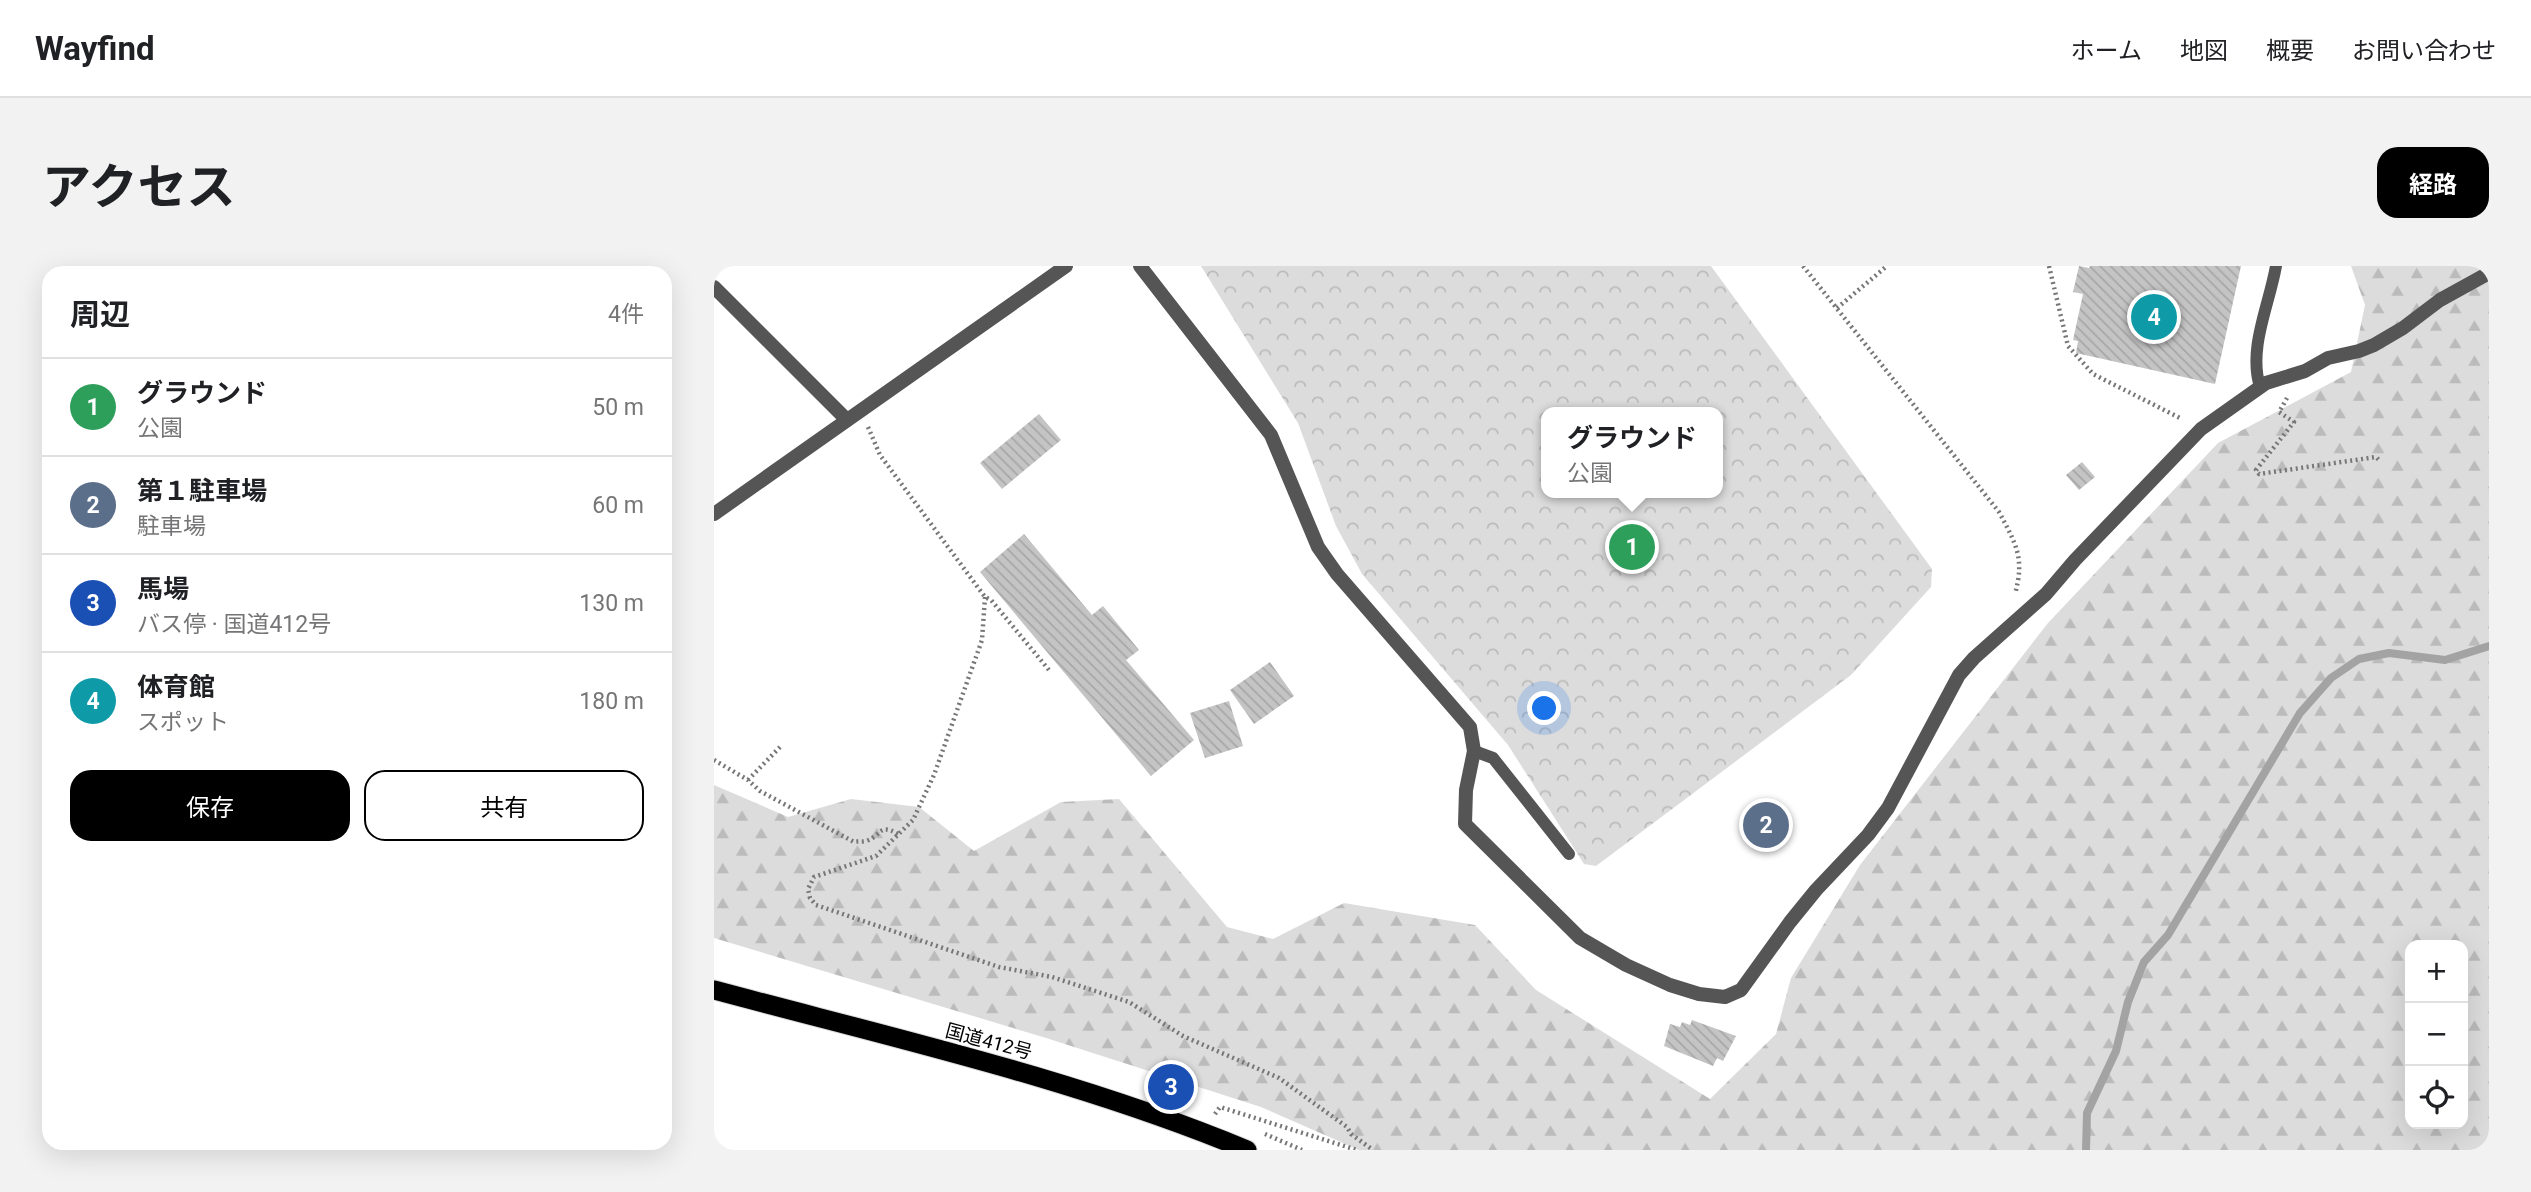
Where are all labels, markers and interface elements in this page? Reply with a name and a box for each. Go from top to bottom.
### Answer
text: Wayfind [35,29,155,68]
text: ホーム [2071,37,2142,65]
text: 地図 [2180,37,2228,65]
text: 概要 [2266,37,2314,65]
text: お問い合わせ [2352,37,2496,65]
button: 経路 [2377,147,2489,218]
text: アクセス [42,159,236,216]
pin: 4 [2131,291,2177,343]
text: 周辺 [70,297,130,332]
text: 4件 [608,301,644,328]
text: グラウンド [137,378,267,408]
text: 1 [86,394,100,421]
text: 50 m [592,394,644,421]
popup [1541,407,1723,498]
text: 公園 [137,415,183,442]
text: グラウンド [1567,423,1697,453]
text: 公園 [1567,460,1613,487]
text: 第１駐車場 [137,476,267,506]
text: 2 [86,492,100,519]
text: 60 m [592,492,644,519]
text: 駐車場 [137,513,206,540]
pin: 1 [1609,521,1655,573]
text: 馬場 [137,574,189,604]
text: 3 [86,590,100,617]
text: 130 m [579,590,644,617]
text: バス停 · 国道412号 [137,611,331,638]
text: 体育館 [137,672,215,702]
text: 4 [86,688,100,715]
text: 180 m [579,688,644,715]
your location [1527,691,1561,725]
text: スポット [137,709,229,736]
button: 保存 [70,770,350,841]
button: 共有 [364,770,644,841]
pin: 2 [1743,799,1789,851]
map controls [2405,940,2468,1129]
button: + [2405,940,2468,1003]
button: − [2405,1003,2468,1066]
street label: 国道412号 [943,1019,1035,1064]
pin: 3 [1148,1061,1194,1113]
button: locate [2405,1066,2468,1129]

